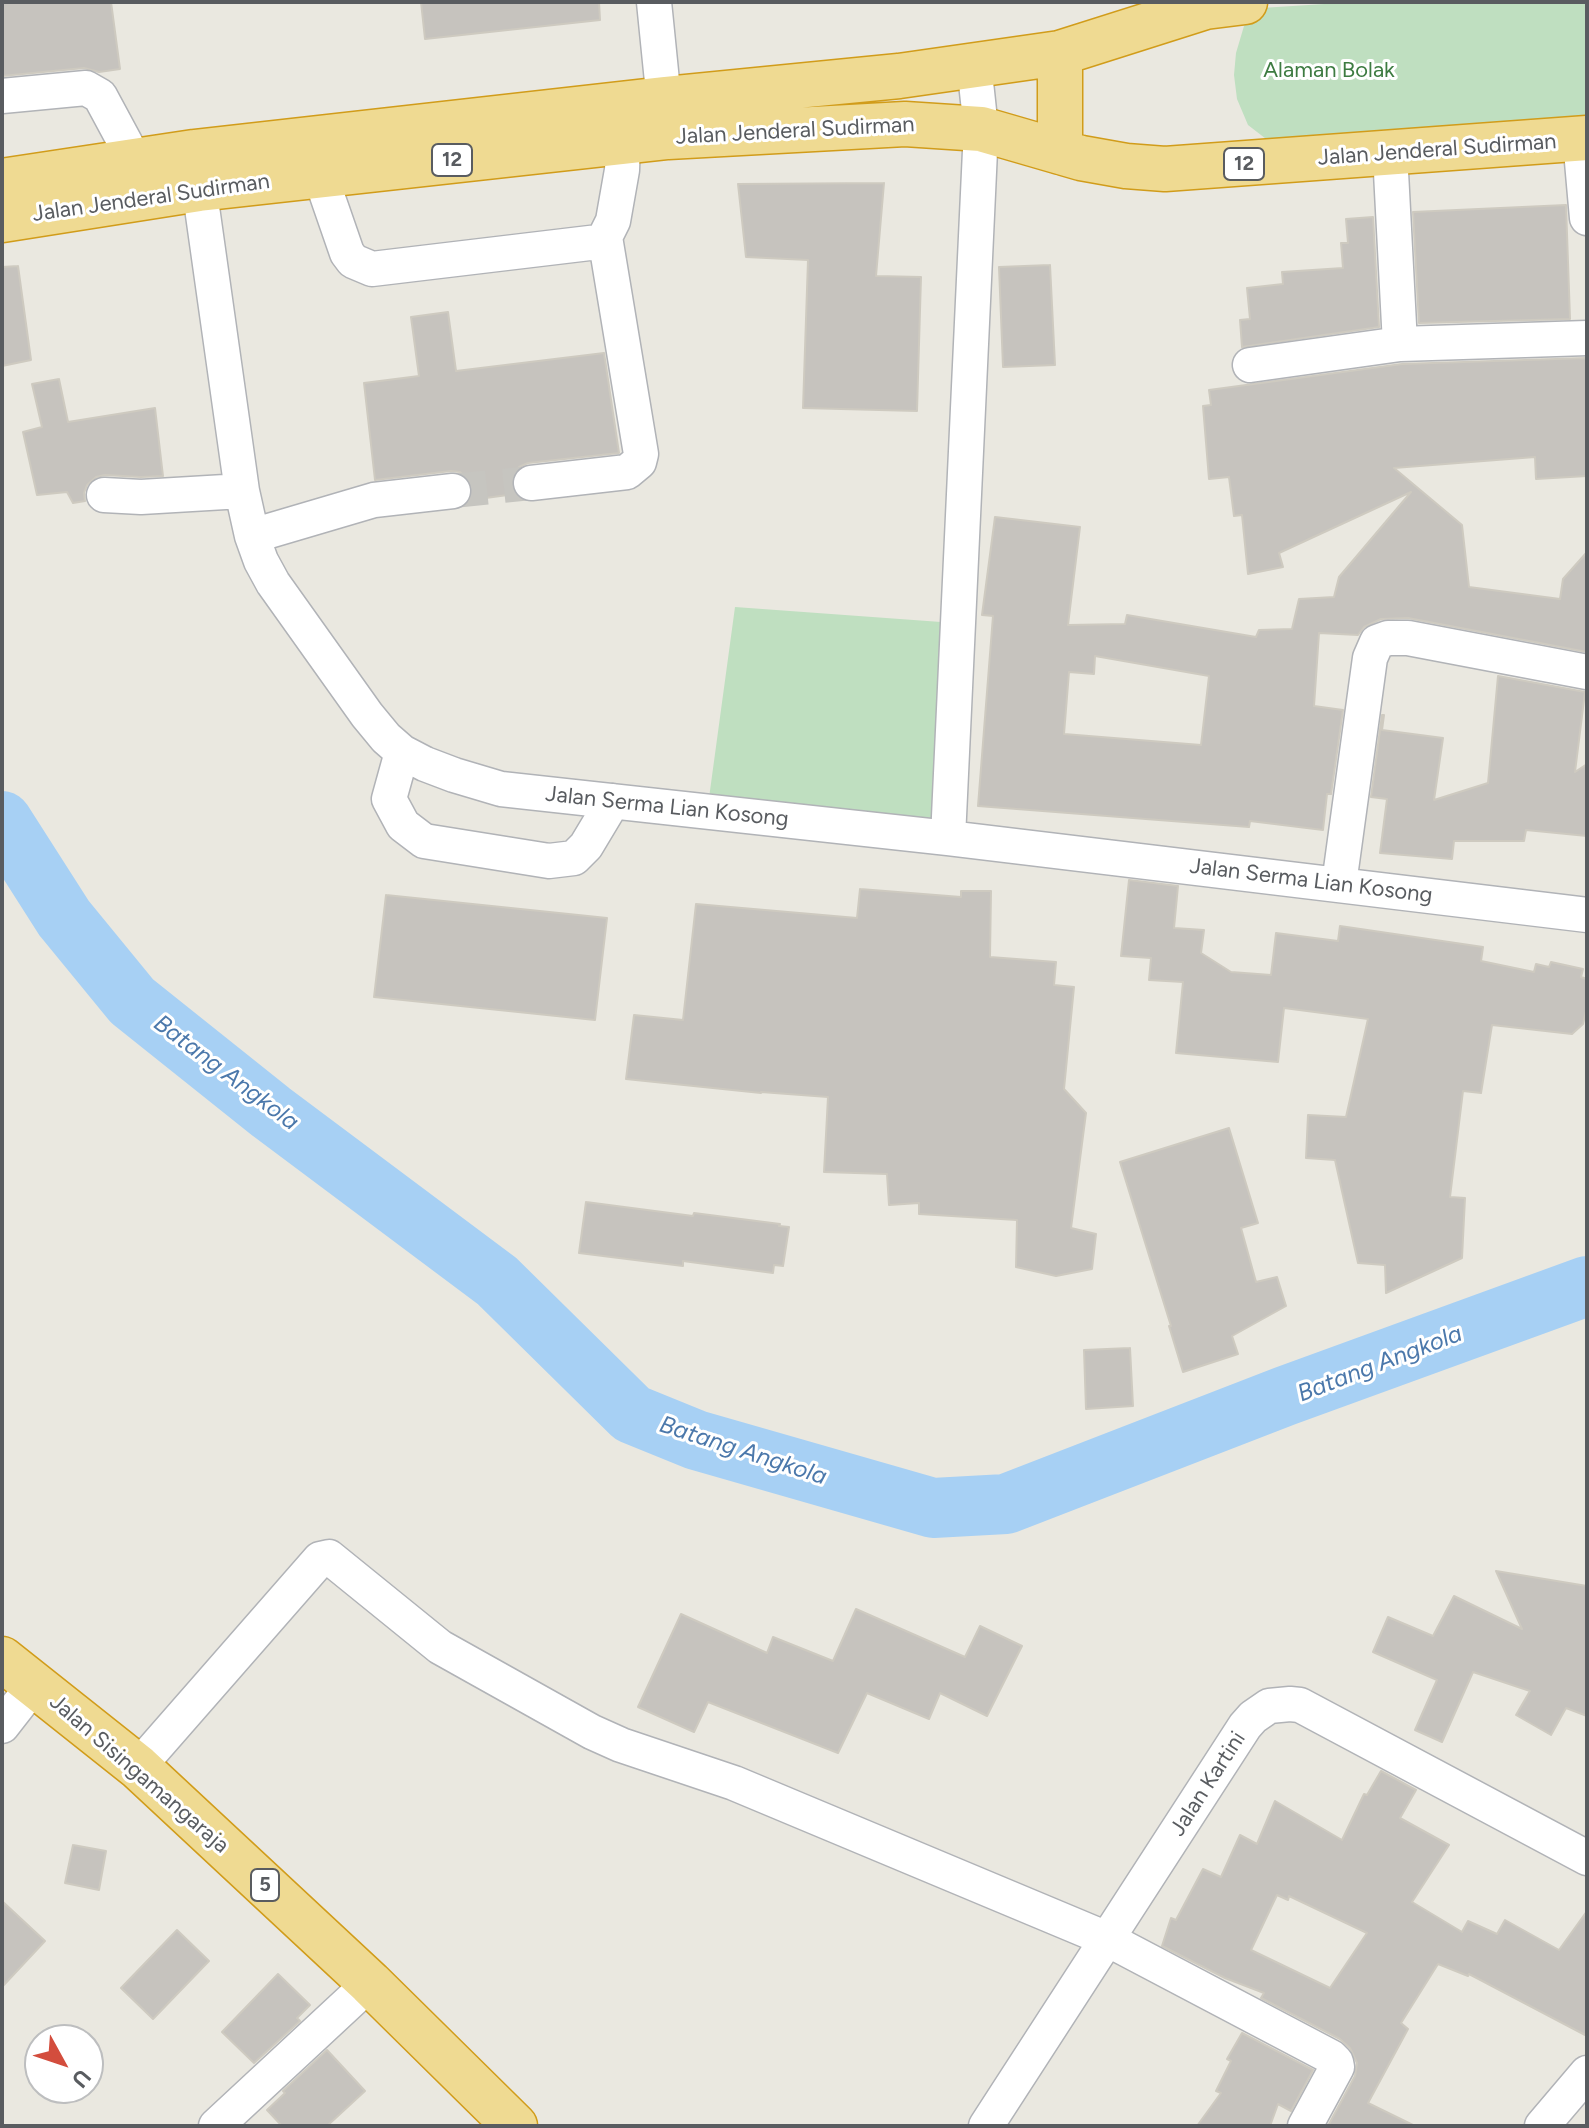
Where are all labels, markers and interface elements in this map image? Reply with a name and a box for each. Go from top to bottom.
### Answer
park label: Alaman Bolak [1263,58,1395,84]
street label: Jalan Jenderal Sudirman [675,112,915,150]
street label: Jalan Jenderal Sudirman [1317,128,1557,172]
road number: 12 [432,144,472,176]
road number: 12 [1224,148,1264,180]
street label: Jalan Jenderal Sudirman [31,168,271,228]
street label: Jalan Serma Lian Kosong [544,781,790,833]
street label: Jalan Serma Lian Kosong [1188,853,1434,909]
water label: Batang Angkola [148,1009,304,1137]
water label: Batang Angkola [1294,1319,1466,1409]
water label: Batang Angkola [656,1410,830,1492]
street label: Jalan Sisingamangaraja [44,1689,234,1859]
street label: Jalan Kartini [1165,1727,1251,1841]
road number: 5 [251,1869,279,1901]
north arrow [24,2024,104,2104]
text: U [66,2064,97,2093]

